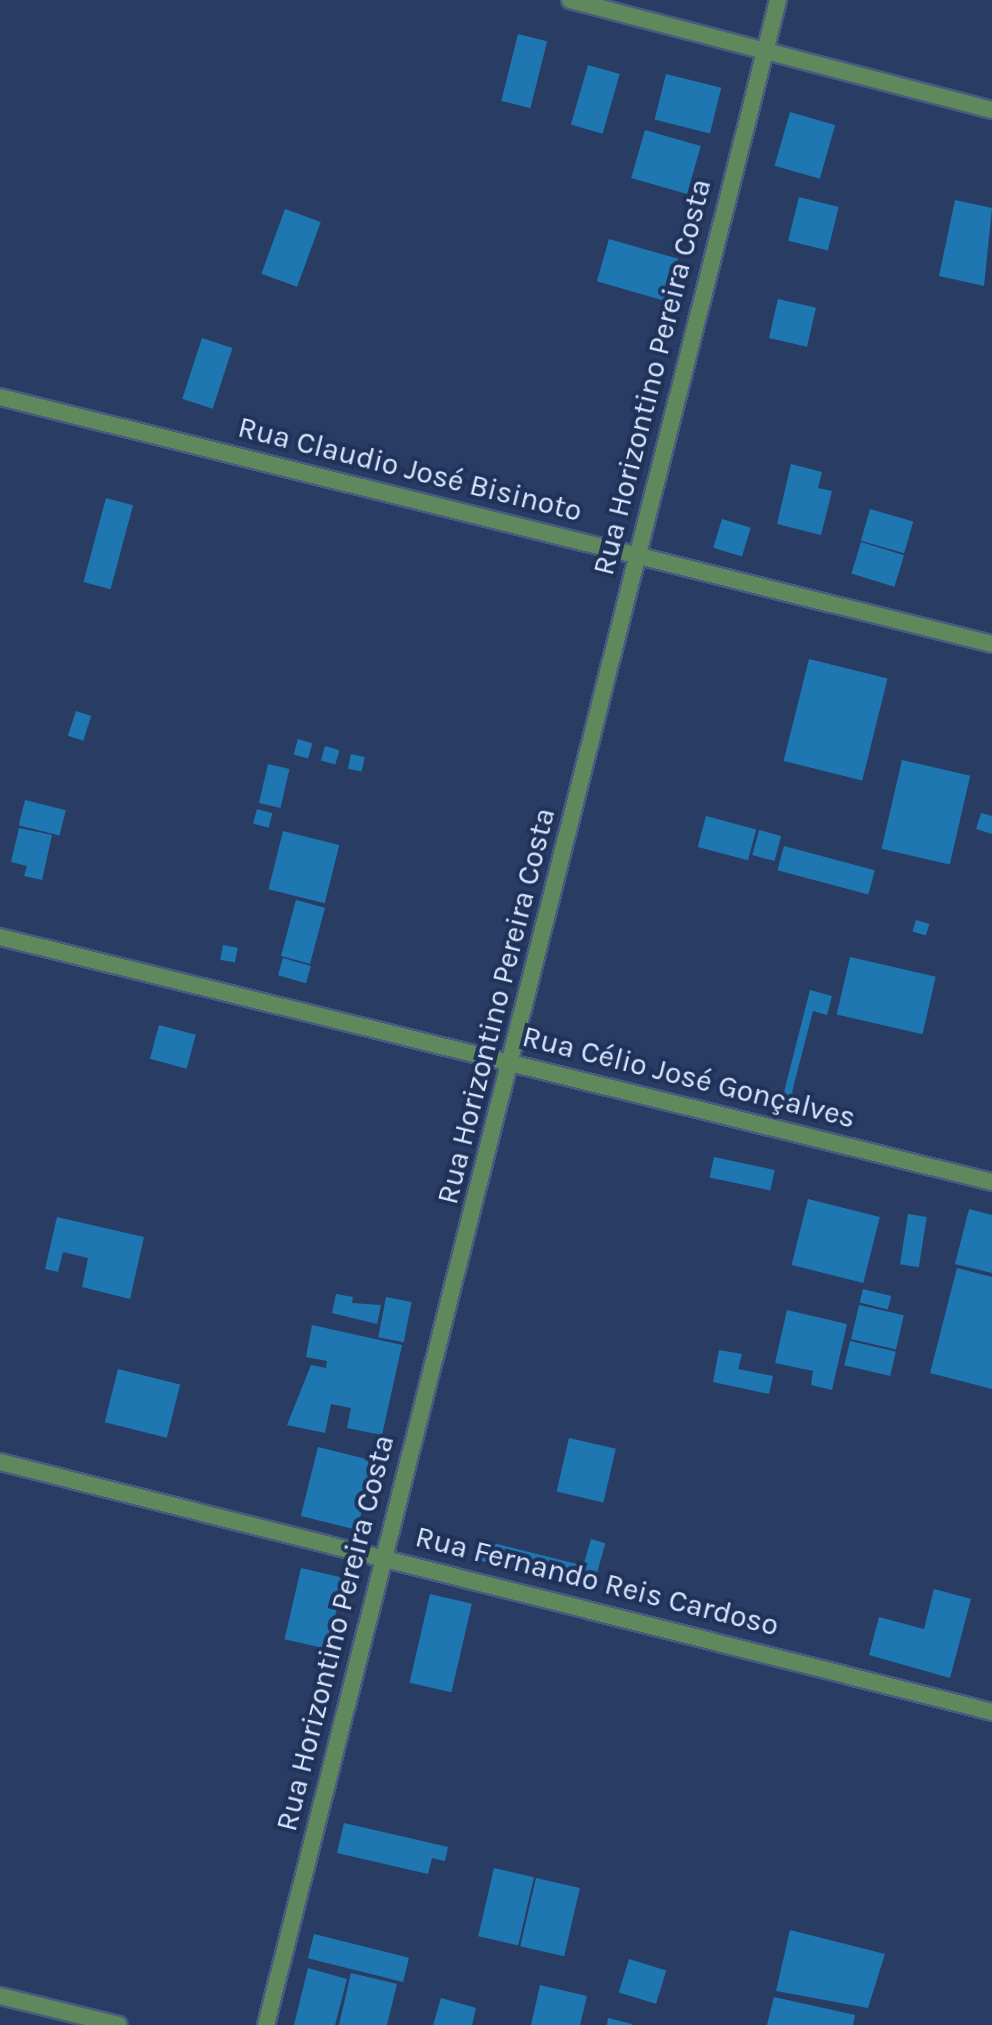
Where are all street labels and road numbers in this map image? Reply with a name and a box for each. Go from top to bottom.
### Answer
street label: Rua Horizontino Pereira Costa [585,175,719,579]
street label: Rua Claudio José Bisinoto [234,409,586,529]
street label: Rua Horizontino Pereira Costa [429,804,563,1208]
street label: Rua Célio José Gonçalves [519,1018,859,1136]
street label: Rua Horizontino Pereira Costa [268,1431,402,1835]
street label: Rua Fernando Reis Cardoso [412,1518,782,1644]

